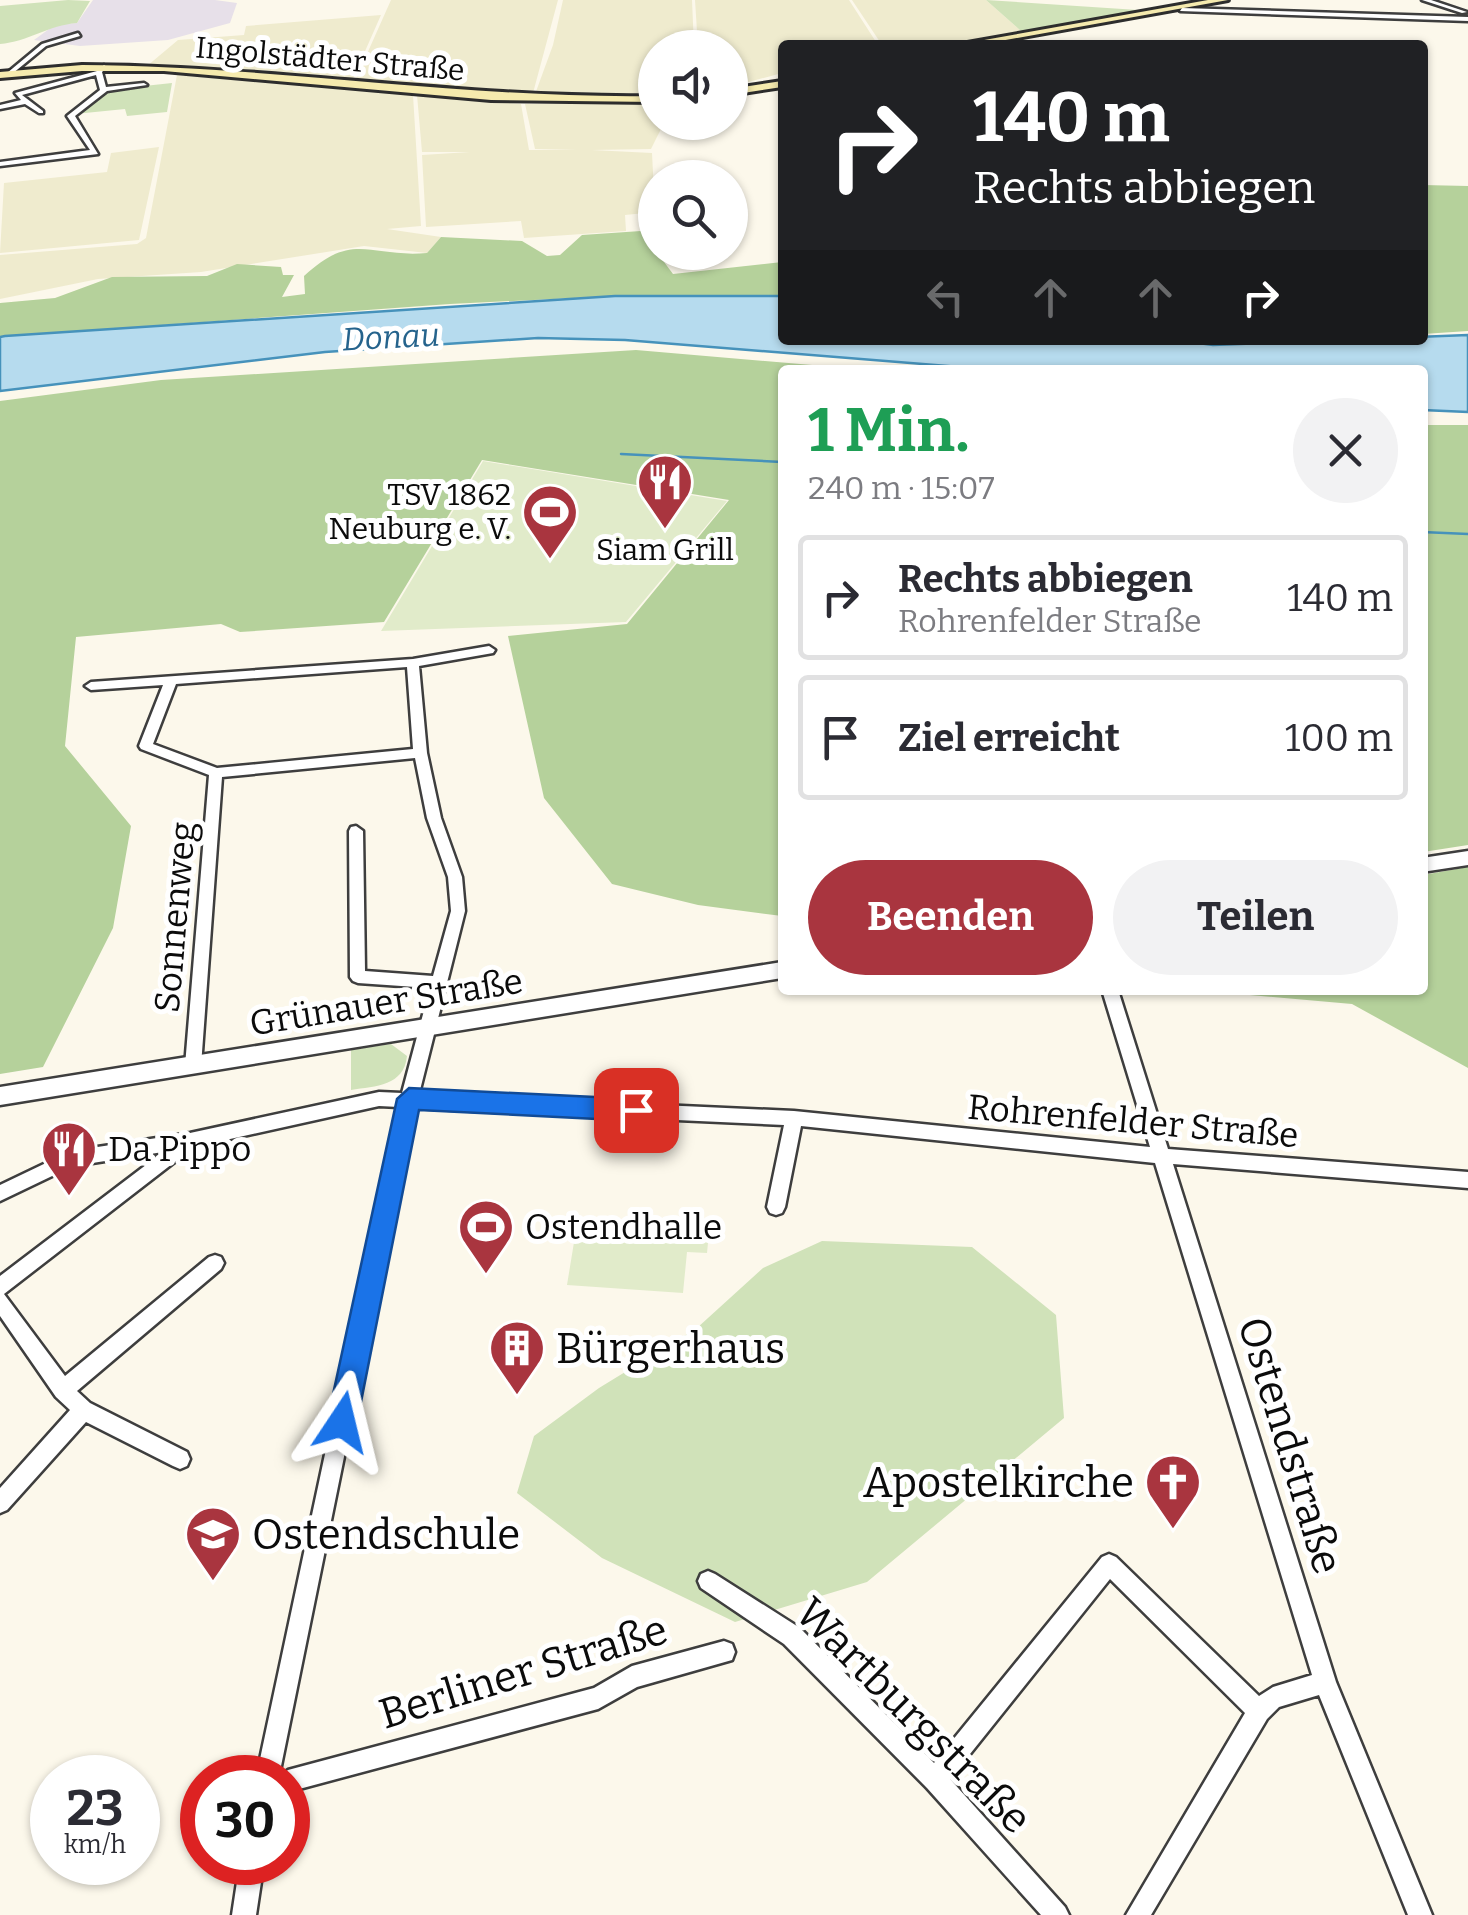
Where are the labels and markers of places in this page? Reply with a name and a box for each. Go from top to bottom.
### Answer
restaurant icon: Siam Grill [635,452,695,531]
place label: TSV 1862 Neuburg e. V. [329,477,511,547]
sports icon: TSV 1862 Neuburg e. V. [520,482,580,561]
place label: Siam Grill [596,532,734,568]
pin [594,1068,679,1153]
restaurant icon: Da Pippo [39,1119,99,1198]
place label: Da Pippo [108,1128,251,1170]
sports icon: Ostendhalle [456,1197,516,1276]
place label: Ostendhalle [525,1206,722,1248]
building icon: Bürgerhaus [487,1318,547,1397]
place label: Bürgerhaus [556,1324,785,1374]
church icon: Apostelkirche [1143,1452,1203,1531]
place label: Apostelkirche [863,1458,1134,1508]
school or university icon: Ostendschule [183,1504,243,1583]
place label: Ostendschule [252,1510,520,1560]

